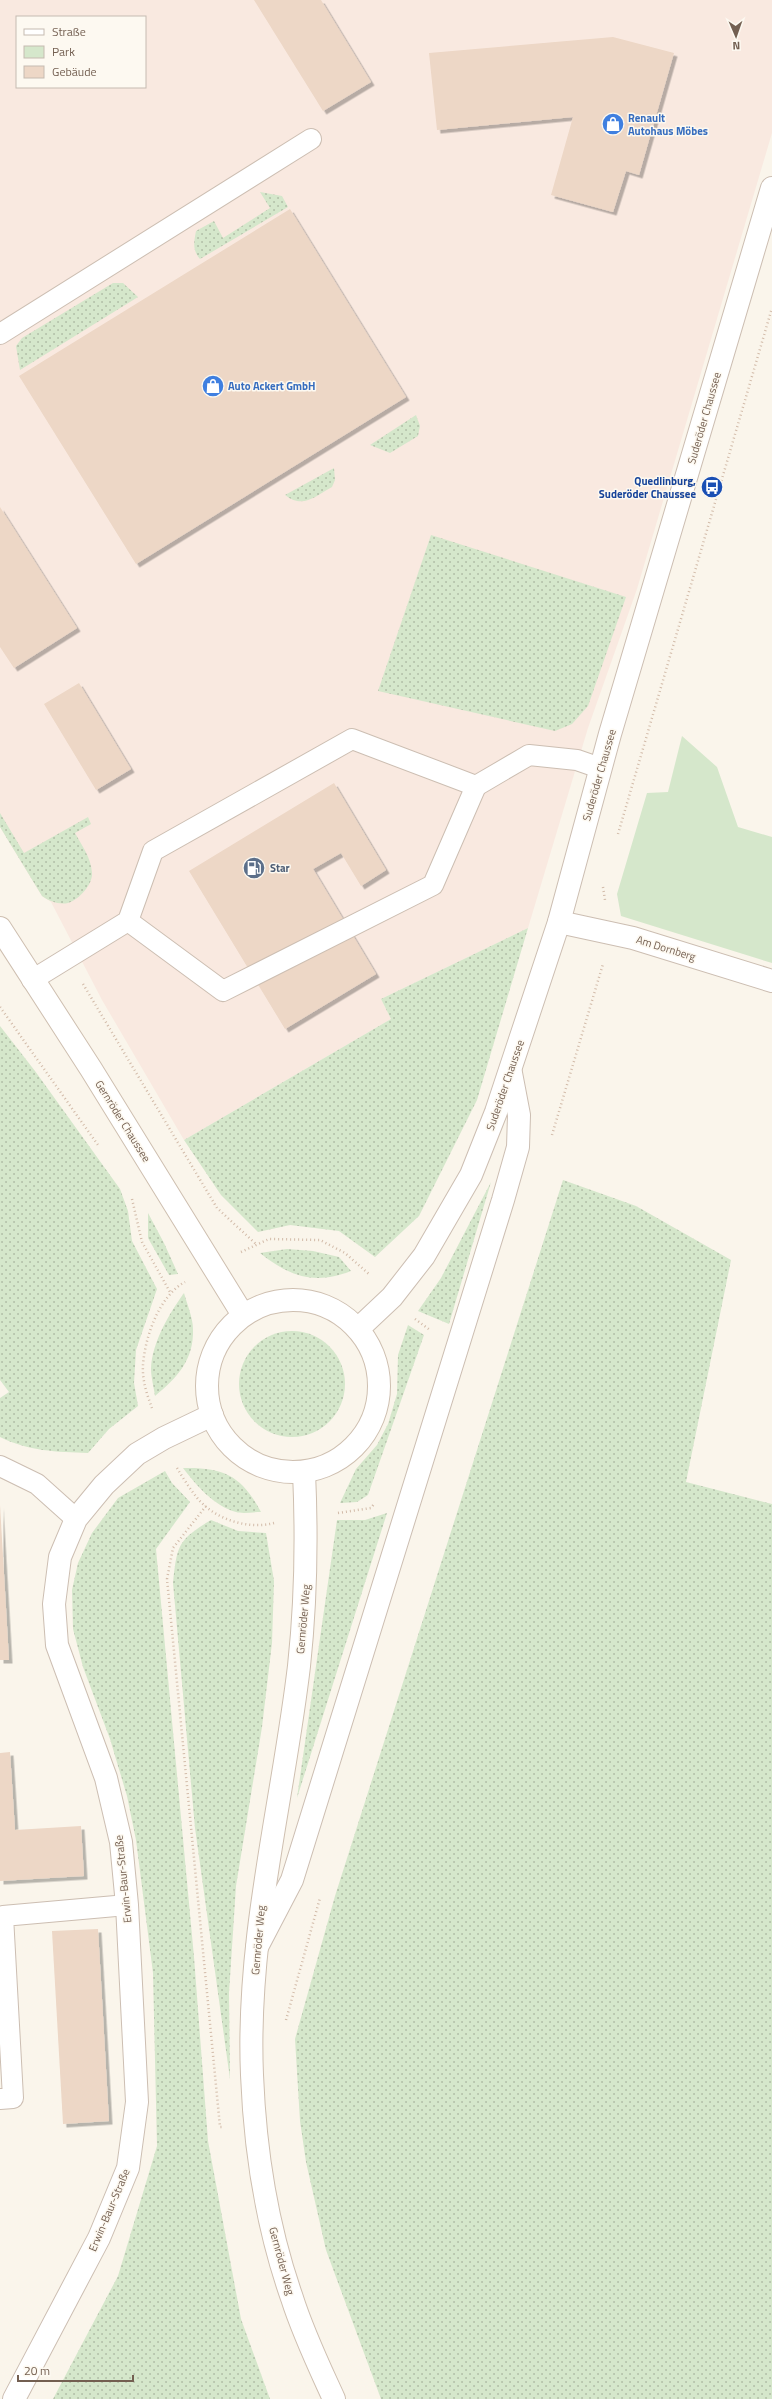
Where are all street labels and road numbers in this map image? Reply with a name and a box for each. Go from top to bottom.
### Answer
street label: Suderöder Chaussee [683,370,725,466]
street label: Suderöder Chaussee [578,727,620,823]
street label: Am Dornberg [634,931,698,965]
street label: Suderöder Chaussee [482,1037,528,1132]
street label: Gernröder Chaussee [91,1077,155,1165]
street label: Gernröder Weg [292,1583,314,1655]
street label: Erwin-Baur-Straße [110,1834,136,1924]
street label: Gernröder Weg [247,1904,269,1976]
street label: Erwin-Baur-Straße [84,2166,134,2254]
street label: Gernröder Weg [265,2225,299,2297]

